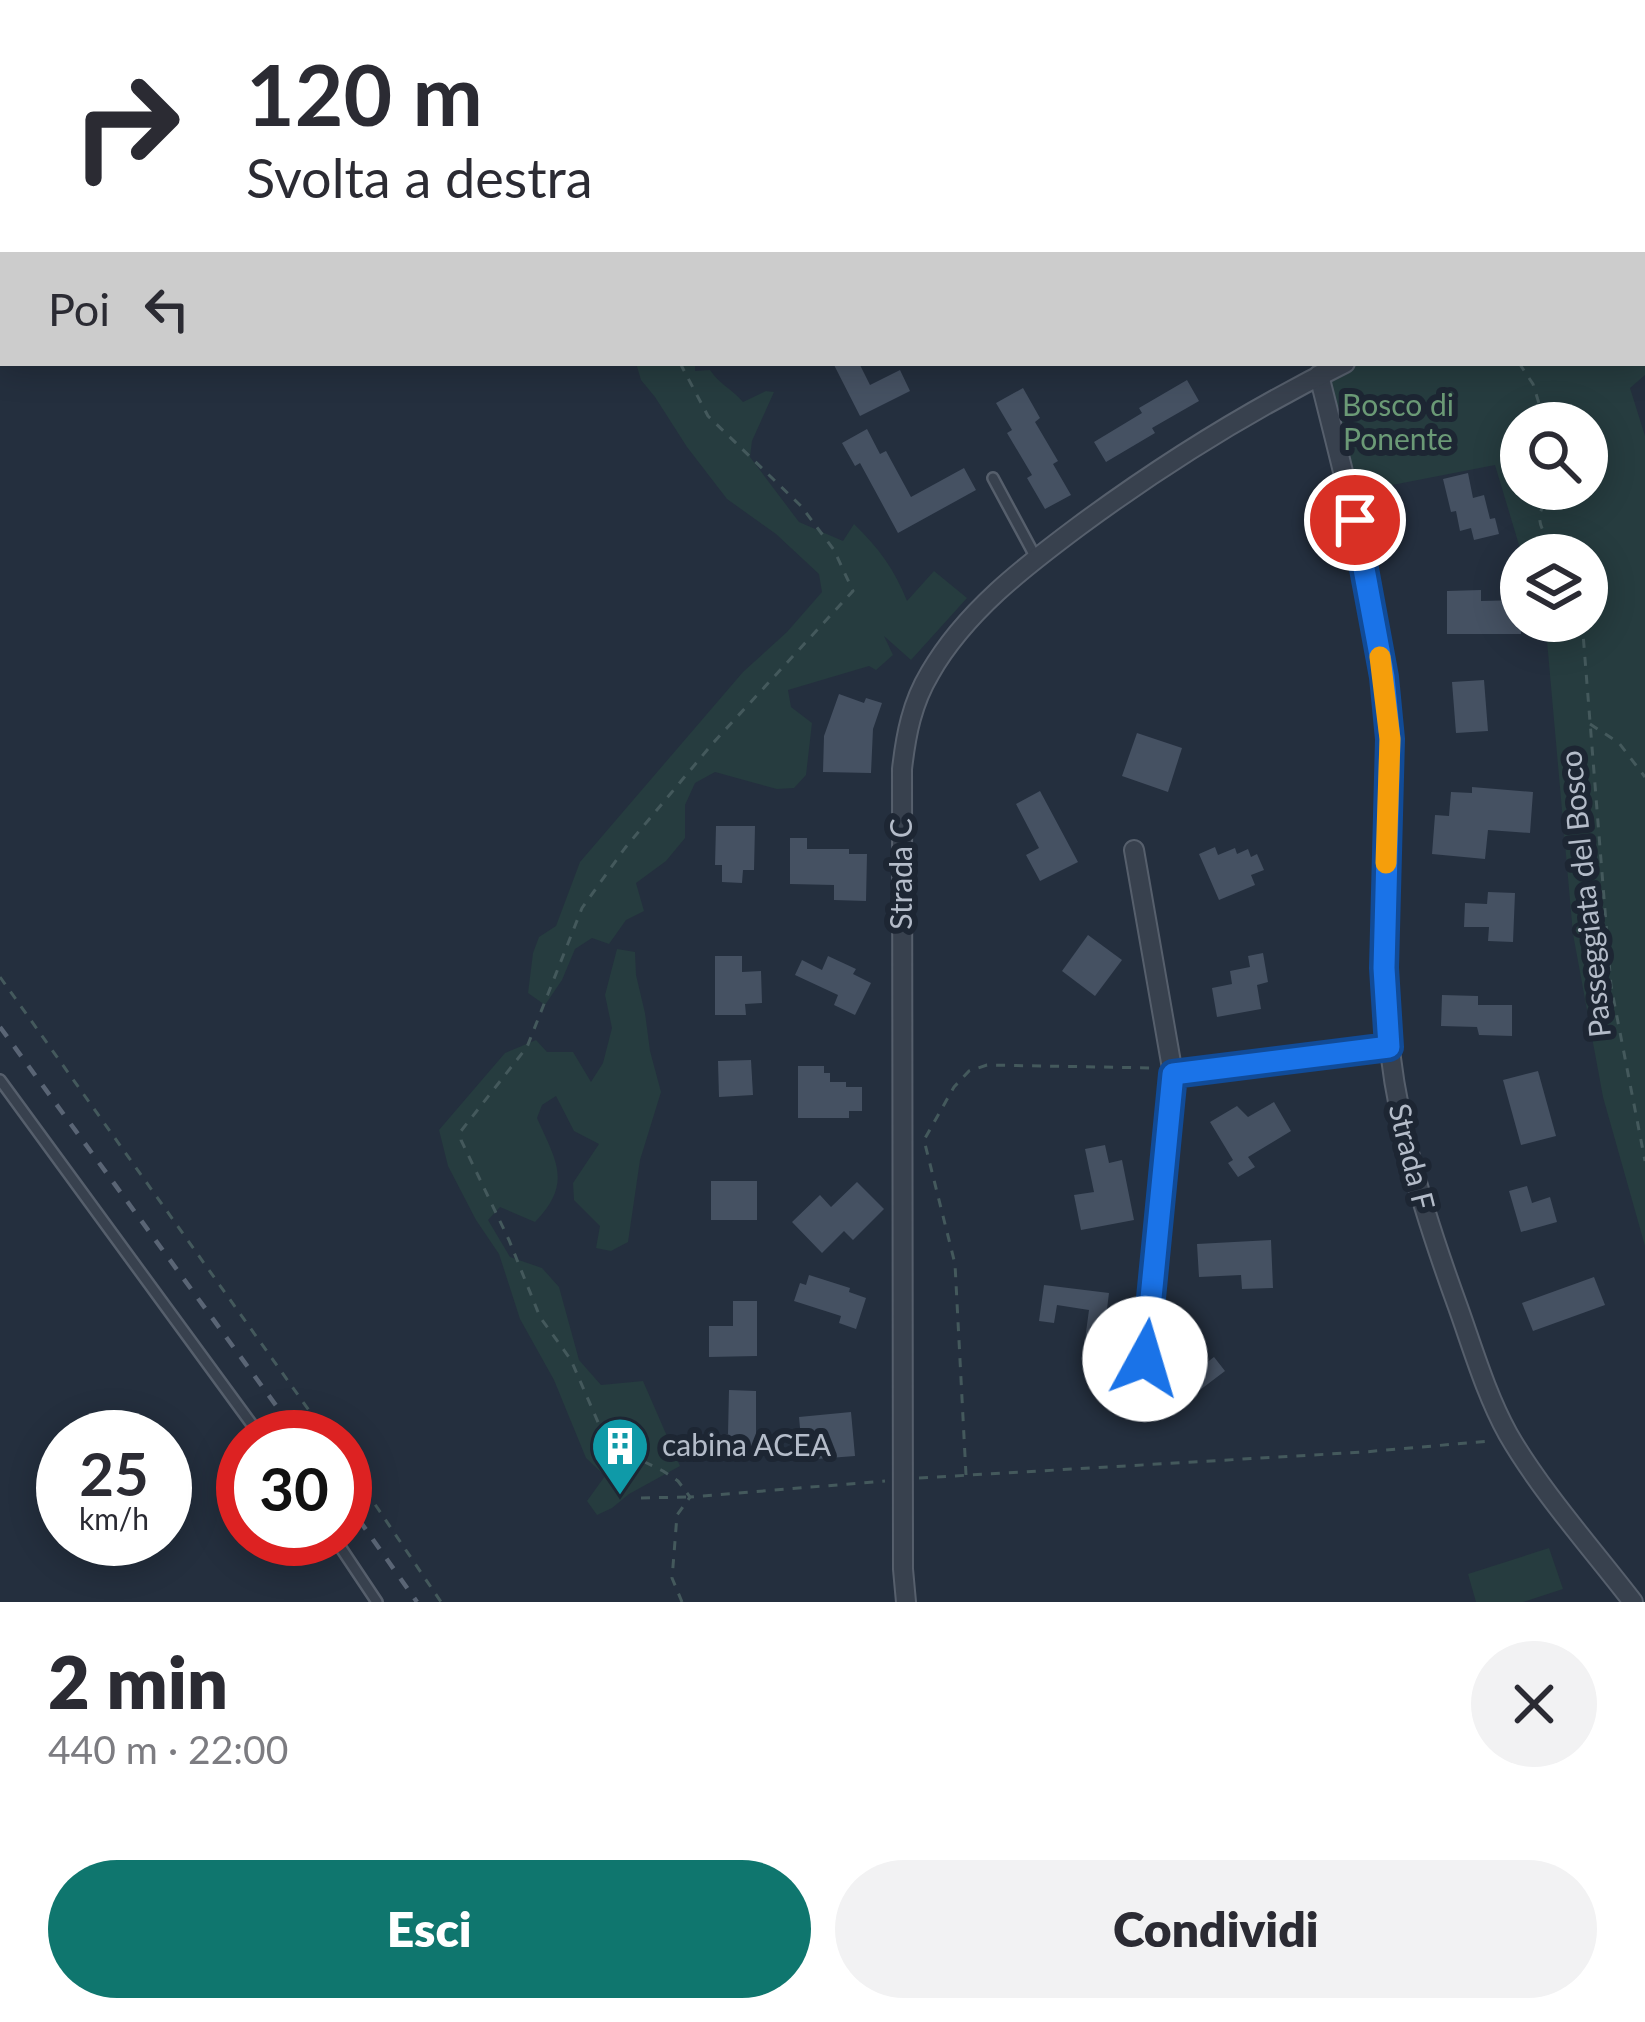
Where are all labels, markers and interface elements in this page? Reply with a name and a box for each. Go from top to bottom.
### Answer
text: 120 m [246,43,483,144]
icon: right [48,48,204,204]
text: Svolta a destra [246,145,593,210]
icon: left [134,276,200,342]
text: Poi [48,282,110,336]
park label: Bosco di Ponente [1342,386,1454,456]
map controls [1500,402,1608,642]
button: search [1500,402,1608,510]
pin [1304,469,1406,571]
icon: arrive [1322,487,1388,553]
button: layers [1500,534,1608,642]
street label: Passeggiata del Bosco [1551,749,1617,1039]
street label: Strada C [882,818,918,930]
street label: Strada F [1382,1100,1444,1213]
position arrow [1082,1296,1208,1422]
speed limit sign: 30 [216,1410,372,1566]
building icon: cabina ACEA [589,1415,651,1497]
place label: cabina ACEA [662,1426,832,1462]
text: 25 [79,1437,149,1509]
text: km/h [79,1500,149,1536]
text: 2 min [48,1638,228,1724]
button: close [1471,1641,1597,1767]
text: 440 m · 22:00 [48,1726,288,1772]
button: Esci [48,1860,811,1998]
button: Condividi [835,1860,1597,1998]

